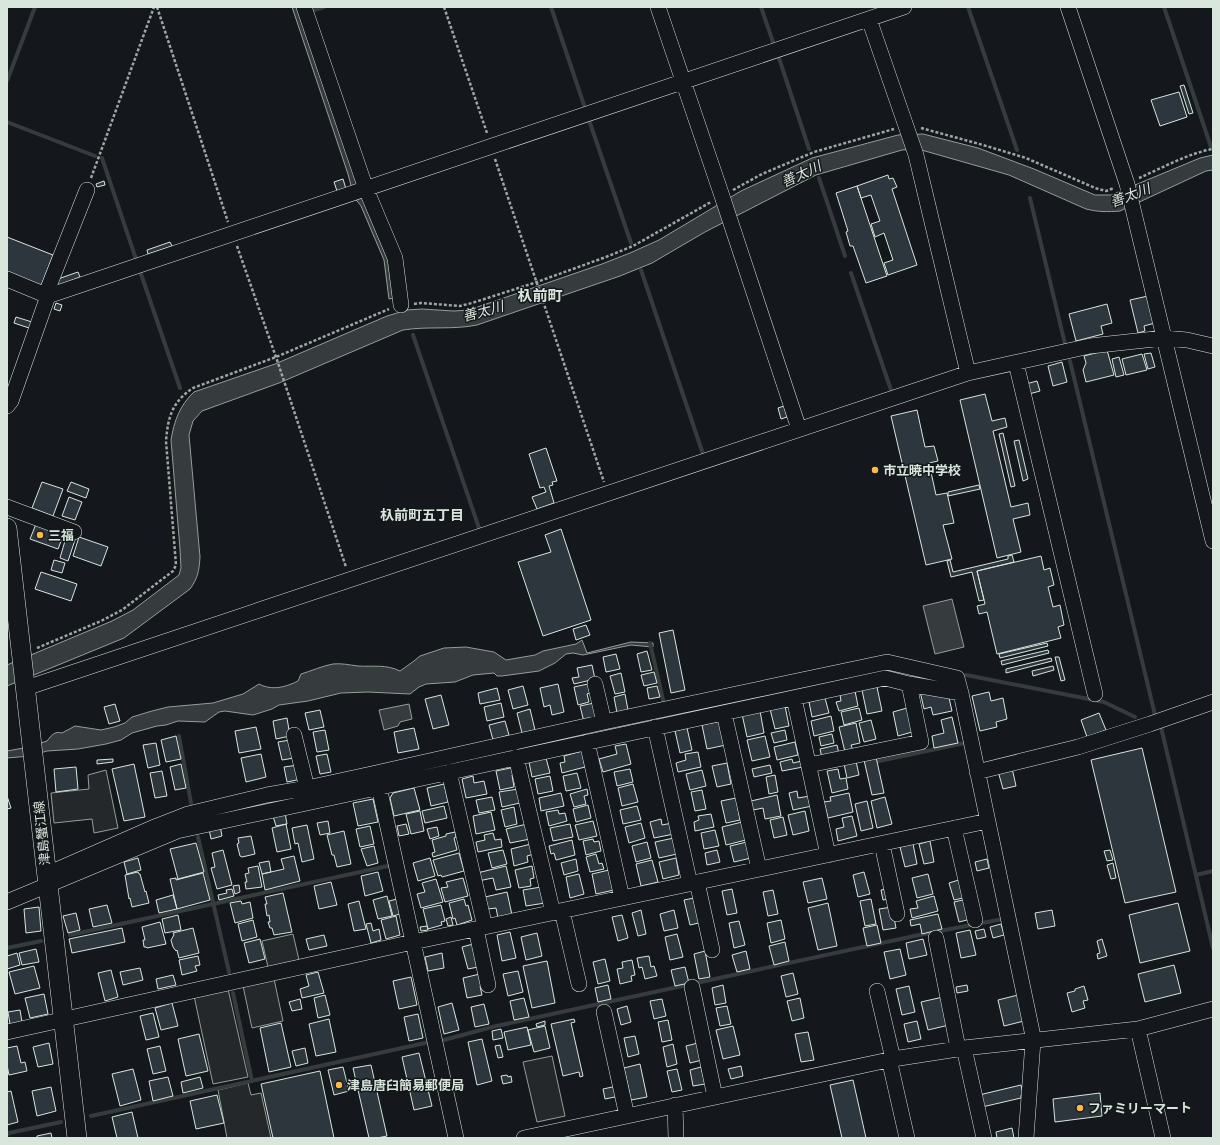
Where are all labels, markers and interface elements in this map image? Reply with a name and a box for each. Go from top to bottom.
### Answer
water label: 善太川 [778,155,826,192]
water label: 善太川 [1107,177,1155,212]
district label: 杁前町 [517,285,563,306]
water label: 善太川 [460,295,508,326]
place label: 市立暁中学校 [883,461,961,480]
marker: 市立暁中学校 [870,465,880,475]
district label: 杁前町五丁目 [380,505,464,525]
place label: 三福 [48,526,74,545]
marker: 三福 [35,530,45,540]
street label: 津島蟹江線 [29,800,55,866]
place label: 津島唐臼簡易郵便局 [347,1076,464,1095]
marker: 津島唐臼簡易郵便局 [334,1080,344,1090]
place label: ファミリーマート [1088,1099,1192,1118]
marker: ファミリーマート [1075,1103,1085,1113]

